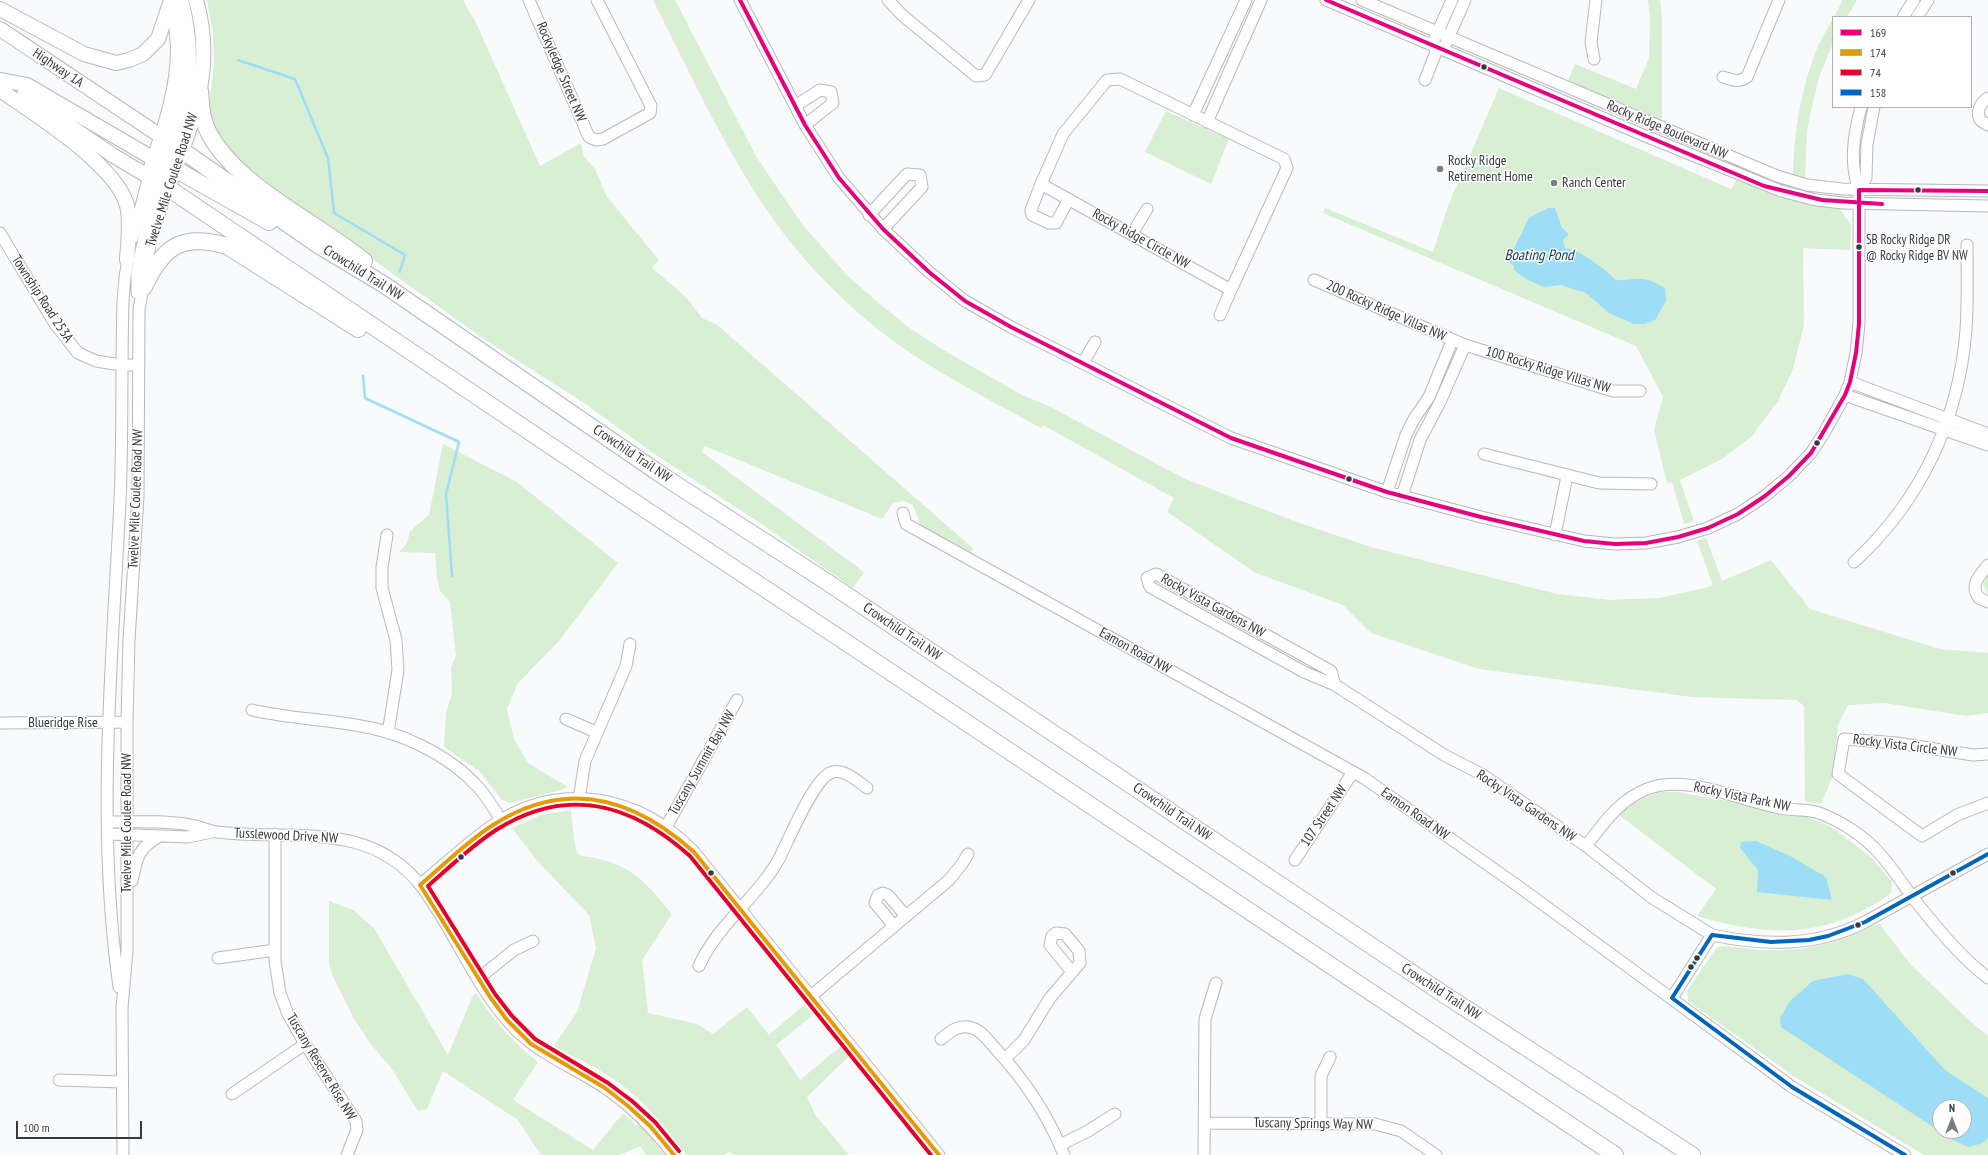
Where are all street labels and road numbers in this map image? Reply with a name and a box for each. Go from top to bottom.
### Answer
street label: Rockyledge Street NW [532,20,590,124]
street label: Highway 1A [29,45,87,91]
street label: Rocky Ridge Boulevard NW [1604,97,1730,163]
street label: Twelve Mile Coulee Road NW [142,111,202,249]
street label: Rocky Ridge Circle NW [1089,205,1193,273]
street label: Crowchild Trail NW [320,242,406,304]
street label: Township Road 253A [8,252,76,346]
street label: 200 Rocky Ridge Villas NW [1323,277,1449,345]
street label: 100 Rocky Ridge Villas NW [1484,343,1612,397]
street label: Crowchild Trail NW [589,422,675,486]
street label: Twelve Mile Coulee Road NW [125,429,147,569]
street label: Rocky Vista Gardens NW [1158,570,1268,642]
street label: Crowchild Trail NW [859,600,945,664]
street label: Eamon Road NW [1096,624,1174,678]
street label: Tuscany Summit Bay NW [665,708,739,818]
street label: Blueridge Rise [28,715,98,731]
street label: Rocky Vista Circle NW [1852,731,1958,761]
street label: Twelve Mile Coulee Road NW [119,753,135,893]
street label: Rocky Vista Gardens NW [1473,766,1579,846]
street label: Rocky Vista Park NW [1692,779,1792,815]
street label: Crowchild Trail NW [1129,780,1215,844]
street label: 107 Street NW [1297,782,1351,850]
street label: Eamon Road NW [1378,784,1452,844]
street label: Tusslewood Drive NW [234,825,338,847]
street label: Crowchild Trail NW [1398,960,1484,1024]
street label: Tuscany Reserve Rise NW [283,1011,359,1123]
street label: Tuscany Springs Way NW [1253,1115,1373,1133]

